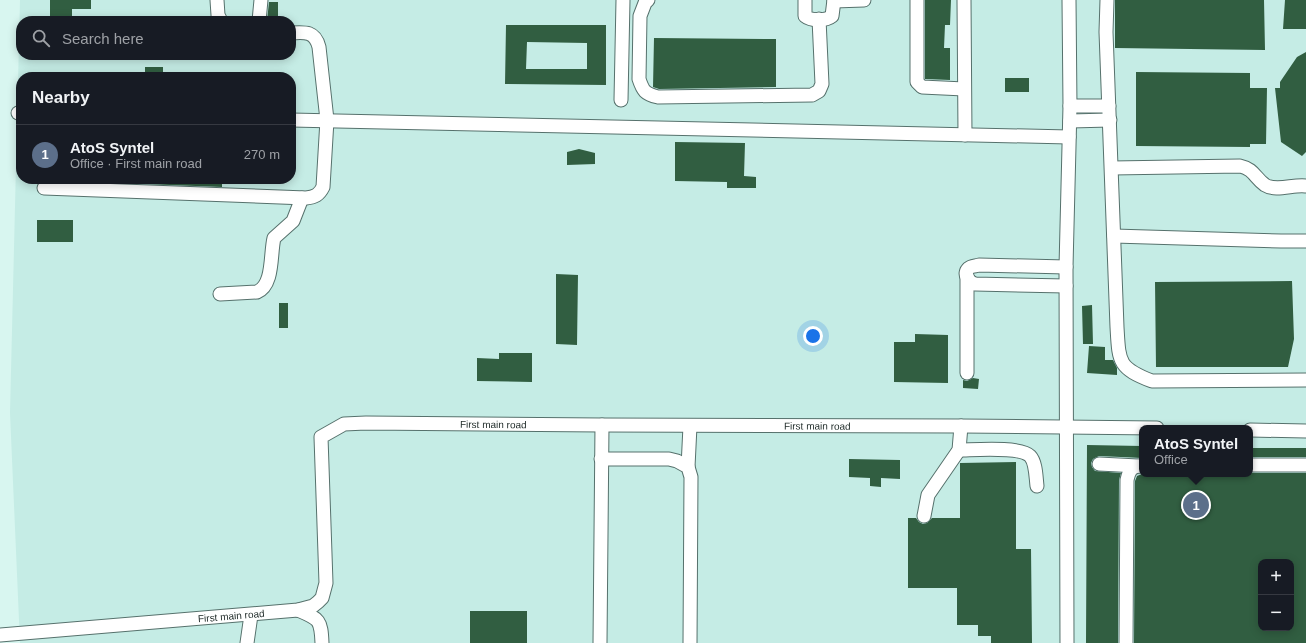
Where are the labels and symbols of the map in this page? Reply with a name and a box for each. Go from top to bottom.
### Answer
your location [803,326,823,346]
street label: First main road [460,418,527,430]
street label: First main road [784,420,851,431]
pin: 1 [1183,490,1209,520]
street label: First main road [197,607,265,624]

